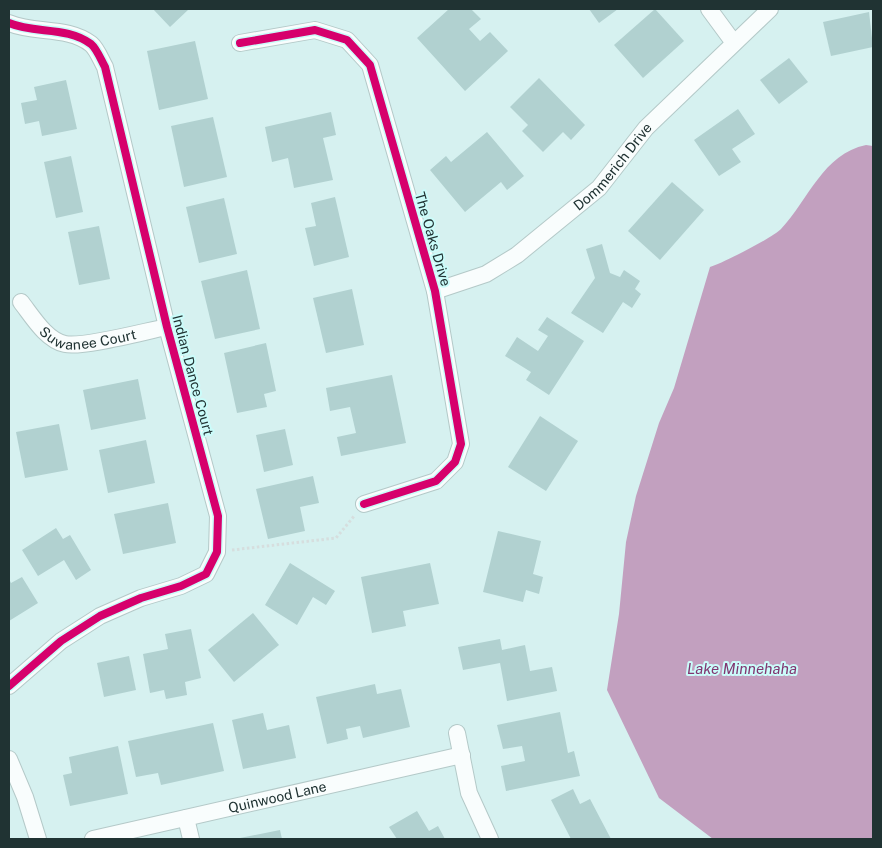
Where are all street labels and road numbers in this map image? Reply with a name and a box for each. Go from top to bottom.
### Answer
street label: Dommerich Drive [570,119,655,214]
street label: The Oaks Drive [412,190,454,288]
street label: Indian Dance Court [169,313,217,437]
street label: Suwanee Court [36,323,138,353]
street label: Quinwood Lane [227,778,328,816]

